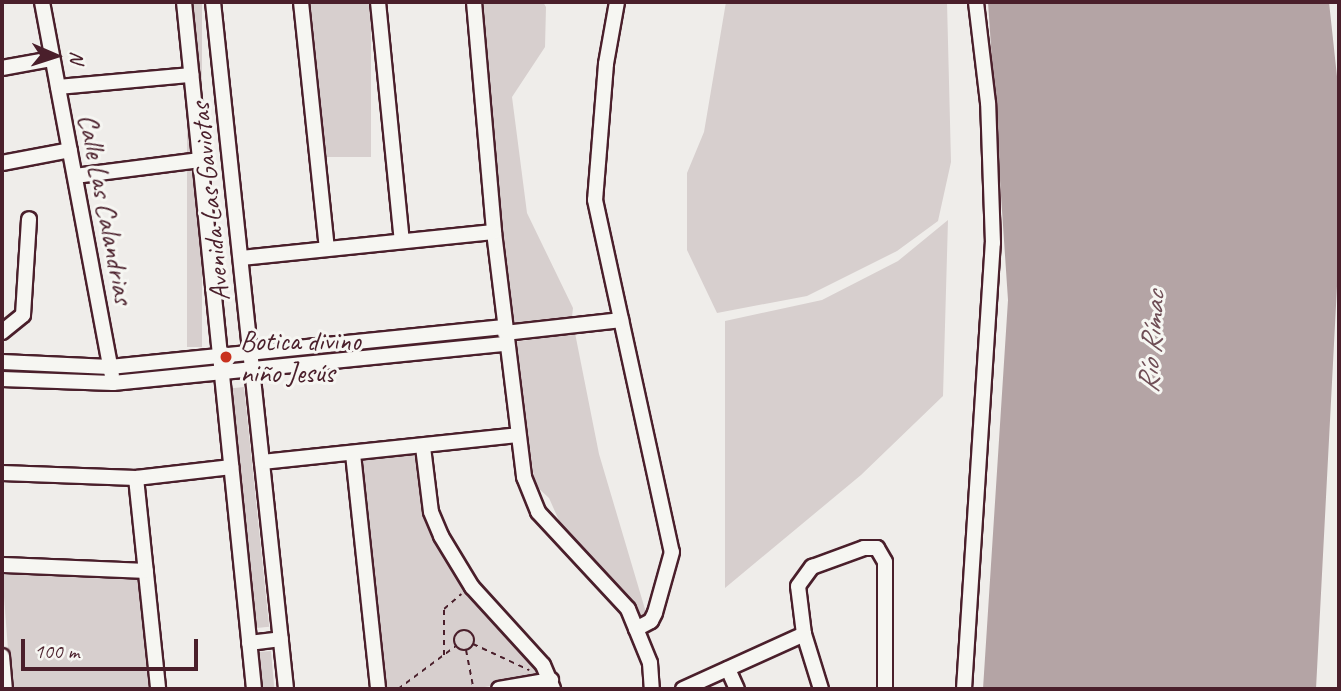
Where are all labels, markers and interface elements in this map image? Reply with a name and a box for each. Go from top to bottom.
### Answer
north arrow [21,21,91,91]
text: N [65,51,89,64]
street label: Avenida Las Gaviotas [183,100,237,304]
street label: Calle Las Calandrias [71,111,141,307]
water label: Río Rímac [1129,290,1173,394]
place label: Botica divino niño Jesús [240,324,360,390]
marker: Botica divino niño Jesús [218,349,234,365]
scale bar [24,624,201,668]
text: 100 m [34,638,79,664]

